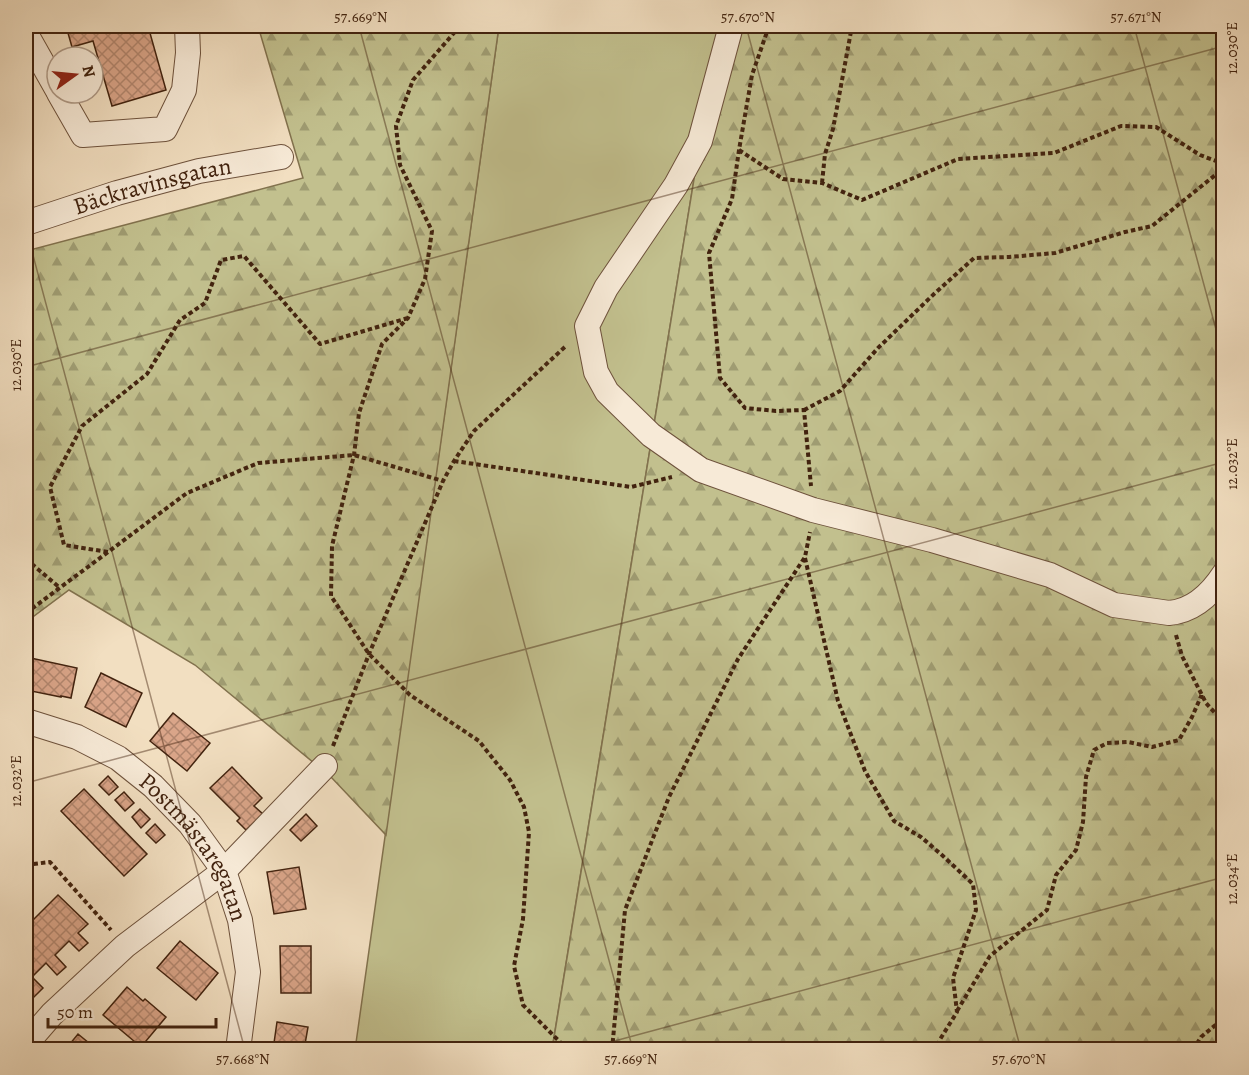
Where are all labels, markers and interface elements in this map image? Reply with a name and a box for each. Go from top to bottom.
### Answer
text: 57.669°N [334,7,388,27]
text: 57.670°N [721,7,775,27]
text: 57.671°N [1110,7,1162,27]
text: 12.030°E [1222,22,1242,74]
north arrow [45,45,105,105]
text: N [76,63,101,80]
street label: Bäckravinsgatan [69,150,234,222]
text: 12.030°E [6,339,26,391]
text: 12.032°E [1222,438,1242,490]
text: 12.032°E [6,755,26,807]
street label: Postmästaregatan [132,765,255,925]
text: 12.034°E [1222,853,1242,905]
scale bar [48,991,216,1029]
text: 50 m [57,1000,93,1024]
text: 57.668°N [216,1049,270,1069]
text: 57.669°N [604,1049,658,1069]
text: 57.670°N [992,1049,1046,1069]

